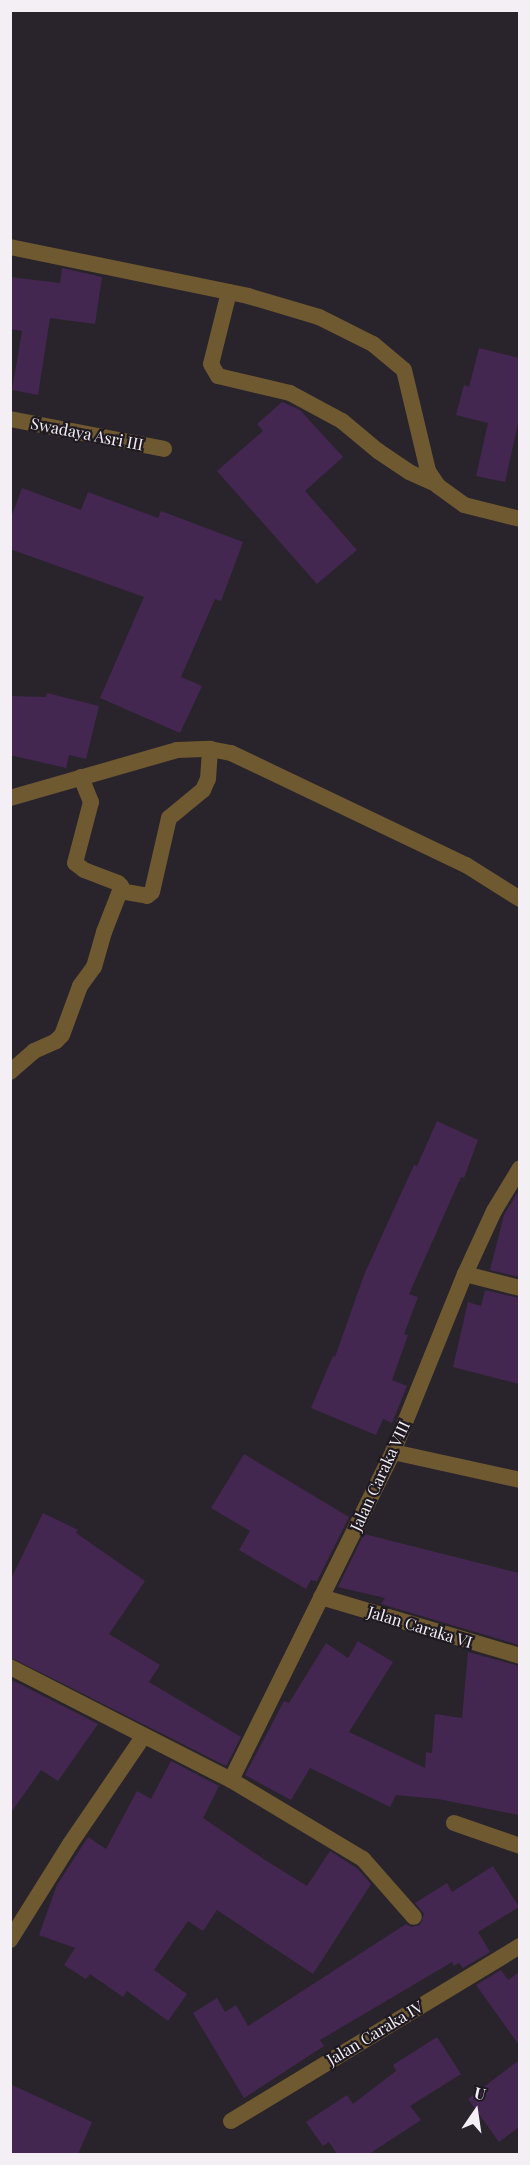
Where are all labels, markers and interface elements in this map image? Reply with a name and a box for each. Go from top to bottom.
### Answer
street label: Swadaya Asri III [29,414,145,454]
street label: Jalan Caraka VIII [346,1418,414,1534]
street label: Jalan Caraka VI [365,1602,475,1652]
street label: Jalan Caraka IV [323,1997,427,2069]
north arrow [446,2081,506,2141]
text: U [472,2082,488,2104]

